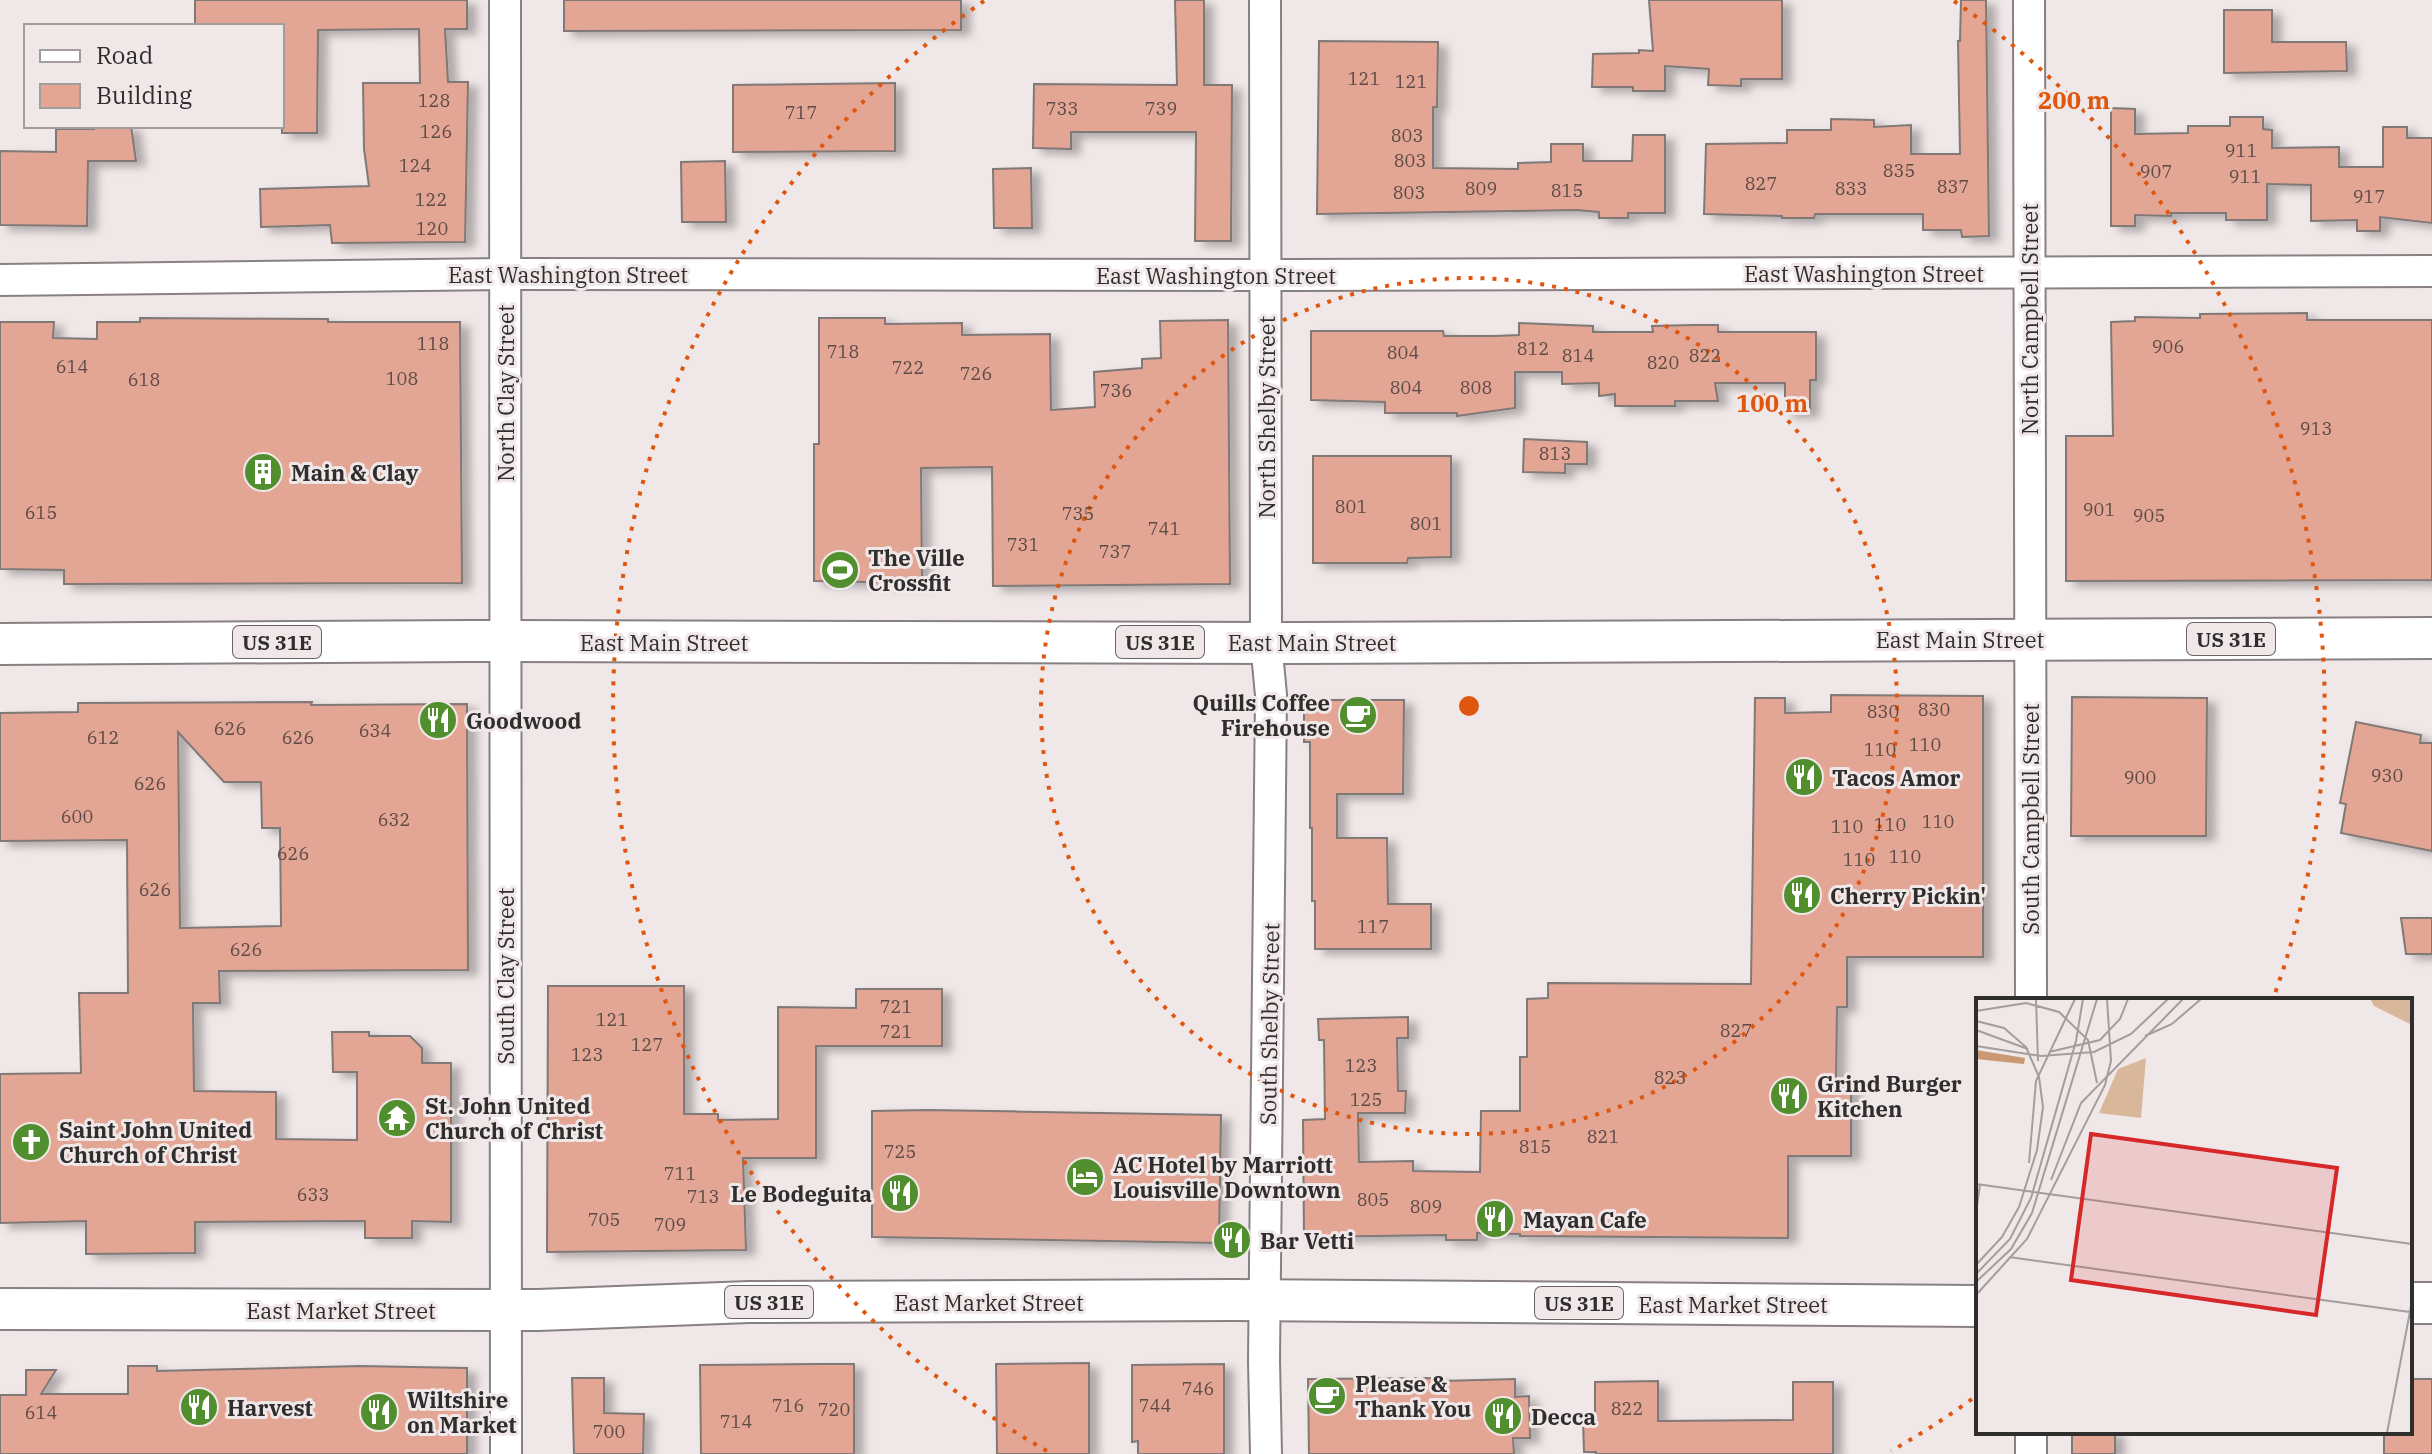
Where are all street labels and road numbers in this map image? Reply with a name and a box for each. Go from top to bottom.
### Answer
street label: North Campbell Street [2015,203,2044,435]
street label: East Washington Street [1744,259,1984,288]
street label: East Washington Street [448,260,688,289]
street label: East Washington Street [1096,261,1336,290]
street label: North Clay Street [491,304,520,482]
street label: North Shelby Street [1252,315,1281,518]
road number: US 31E [2187,623,2275,655]
street label: East Main Street [1876,625,2045,654]
road number: US 31E [233,626,321,658]
road number: US 31E [1116,626,1204,658]
street label: East Main Street [580,628,749,657]
street label: East Main Street [1228,628,1397,657]
street label: South Campbell Street [2016,703,2045,935]
street label: South Clay Street [491,887,520,1064]
street label: South Shelby Street [1253,922,1285,1125]
road number: US 31E [725,1286,813,1318]
road number: US 31E [1535,1287,1623,1319]
street label: East Market Street [894,1288,1084,1317]
street label: East Market Street [1638,1290,1828,1319]
street label: East Market Street [246,1296,436,1325]

